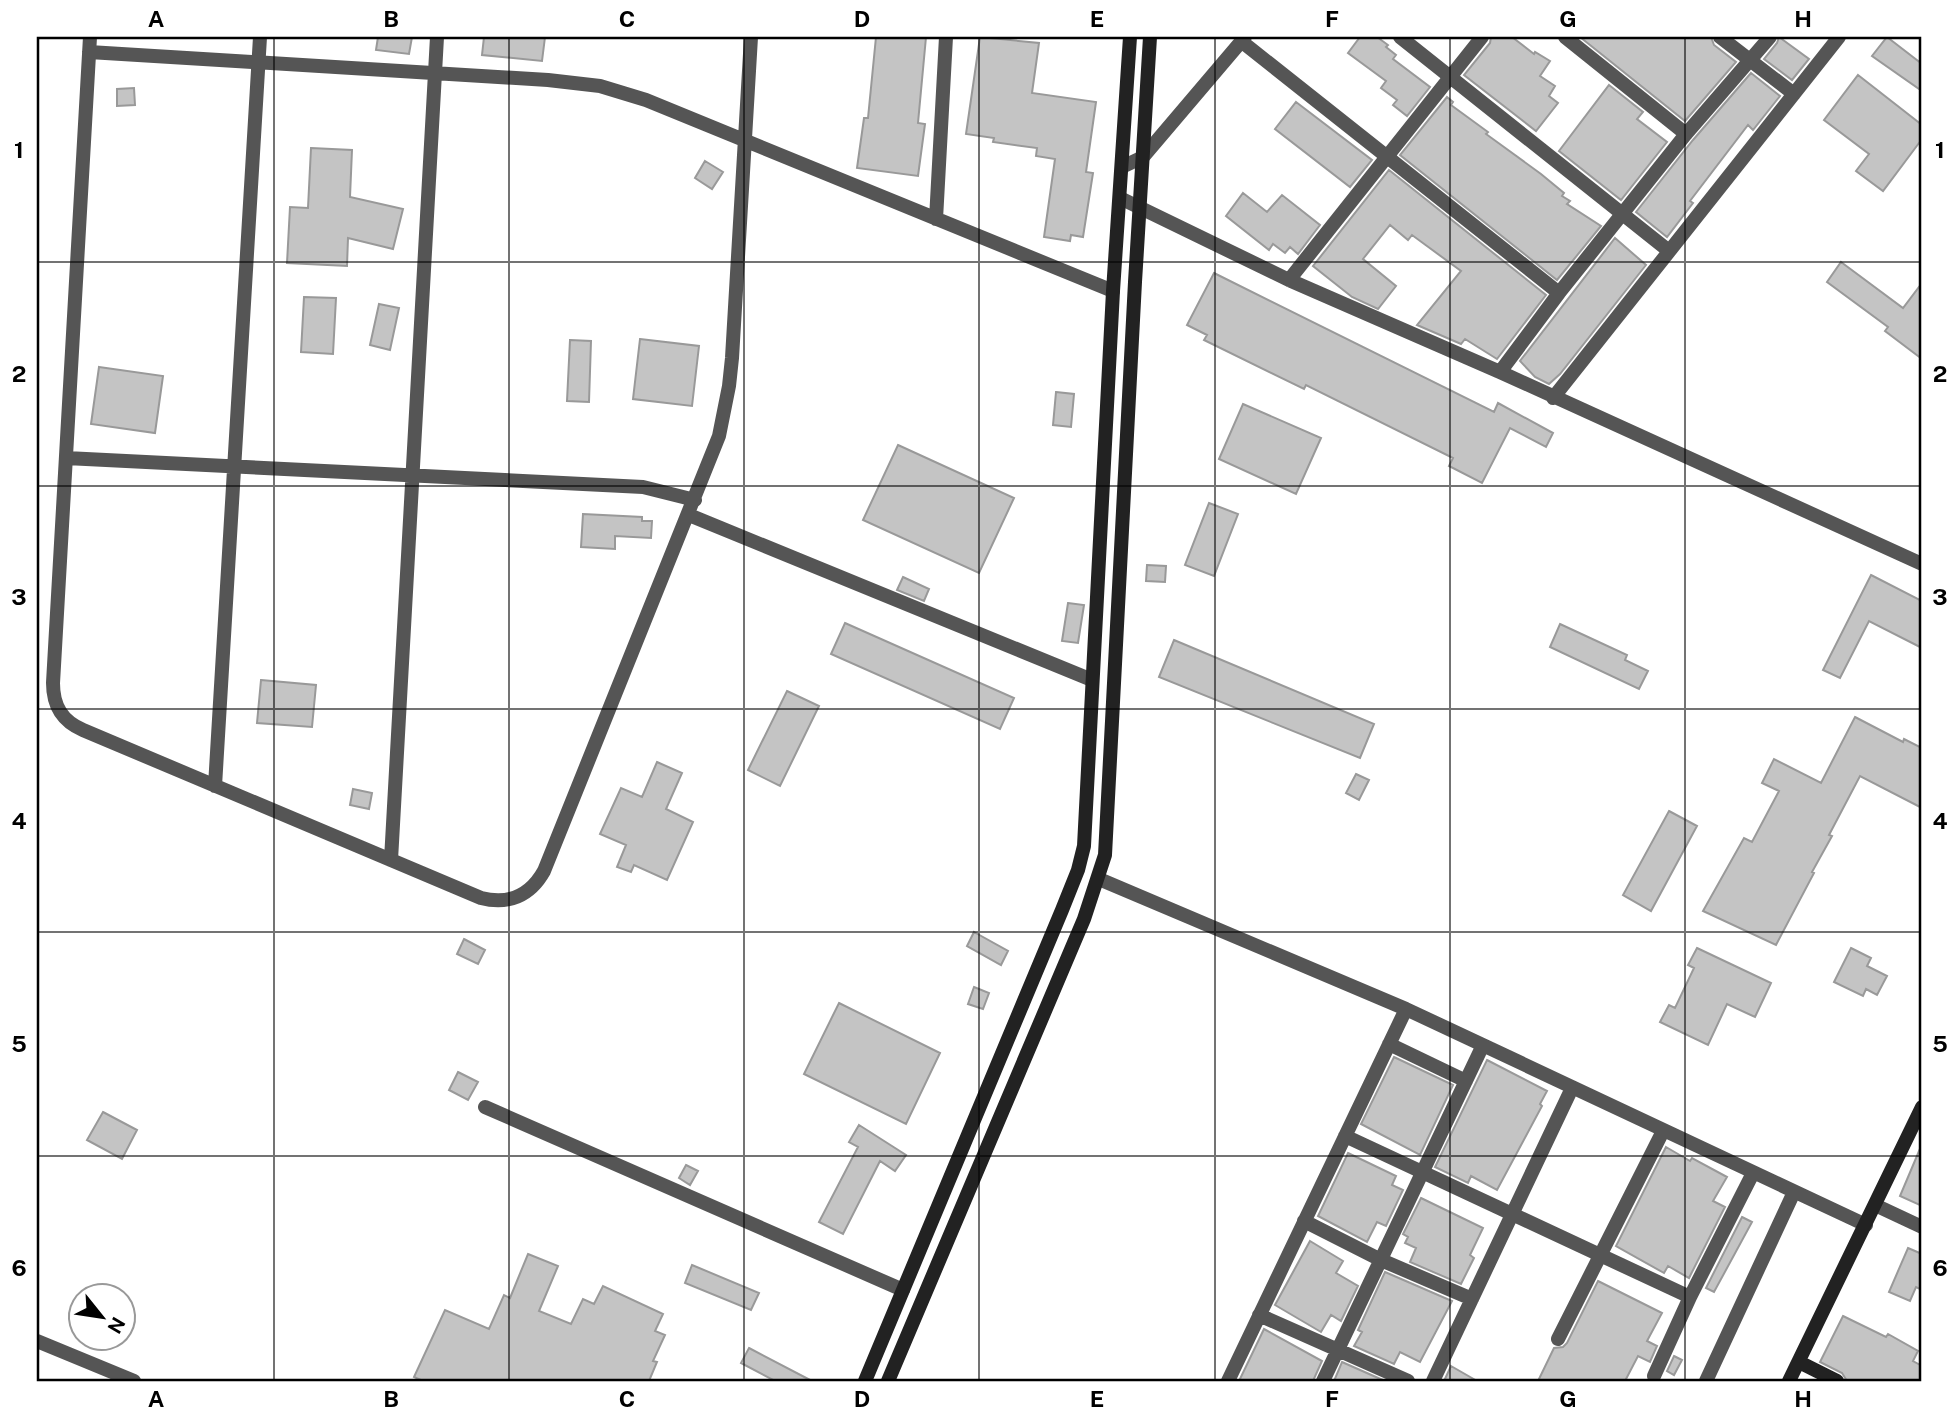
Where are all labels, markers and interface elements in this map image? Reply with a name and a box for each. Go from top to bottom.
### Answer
text: A [148,5,165,32]
text: B [383,5,399,32]
text: C [619,5,635,32]
text: D [854,5,870,32]
text: E [1090,5,1104,32]
text: F [1325,5,1339,32]
text: G [1559,5,1577,32]
text: H [1794,5,1812,32]
text: 1 [14,136,24,163]
text: 1 [1935,136,1945,163]
text: 2 [12,360,26,387]
text: 2 [1933,360,1947,387]
text: 3 [11,583,27,610]
text: 3 [1932,583,1948,610]
text: 4 [11,807,27,834]
text: 4 [1932,807,1948,834]
text: 5 [11,1030,27,1057]
text: 5 [1932,1030,1948,1057]
text: 6 [11,1254,27,1281]
text: 6 [1932,1254,1948,1281]
north arrow [66,1282,136,1352]
text: N [103,1314,130,1337]
text: A [148,1385,165,1412]
text: B [383,1385,399,1412]
text: C [619,1385,635,1412]
text: D [854,1385,870,1412]
text: E [1090,1385,1104,1412]
text: F [1325,1385,1339,1412]
text: G [1559,1385,1577,1412]
text: H [1794,1385,1812,1412]

